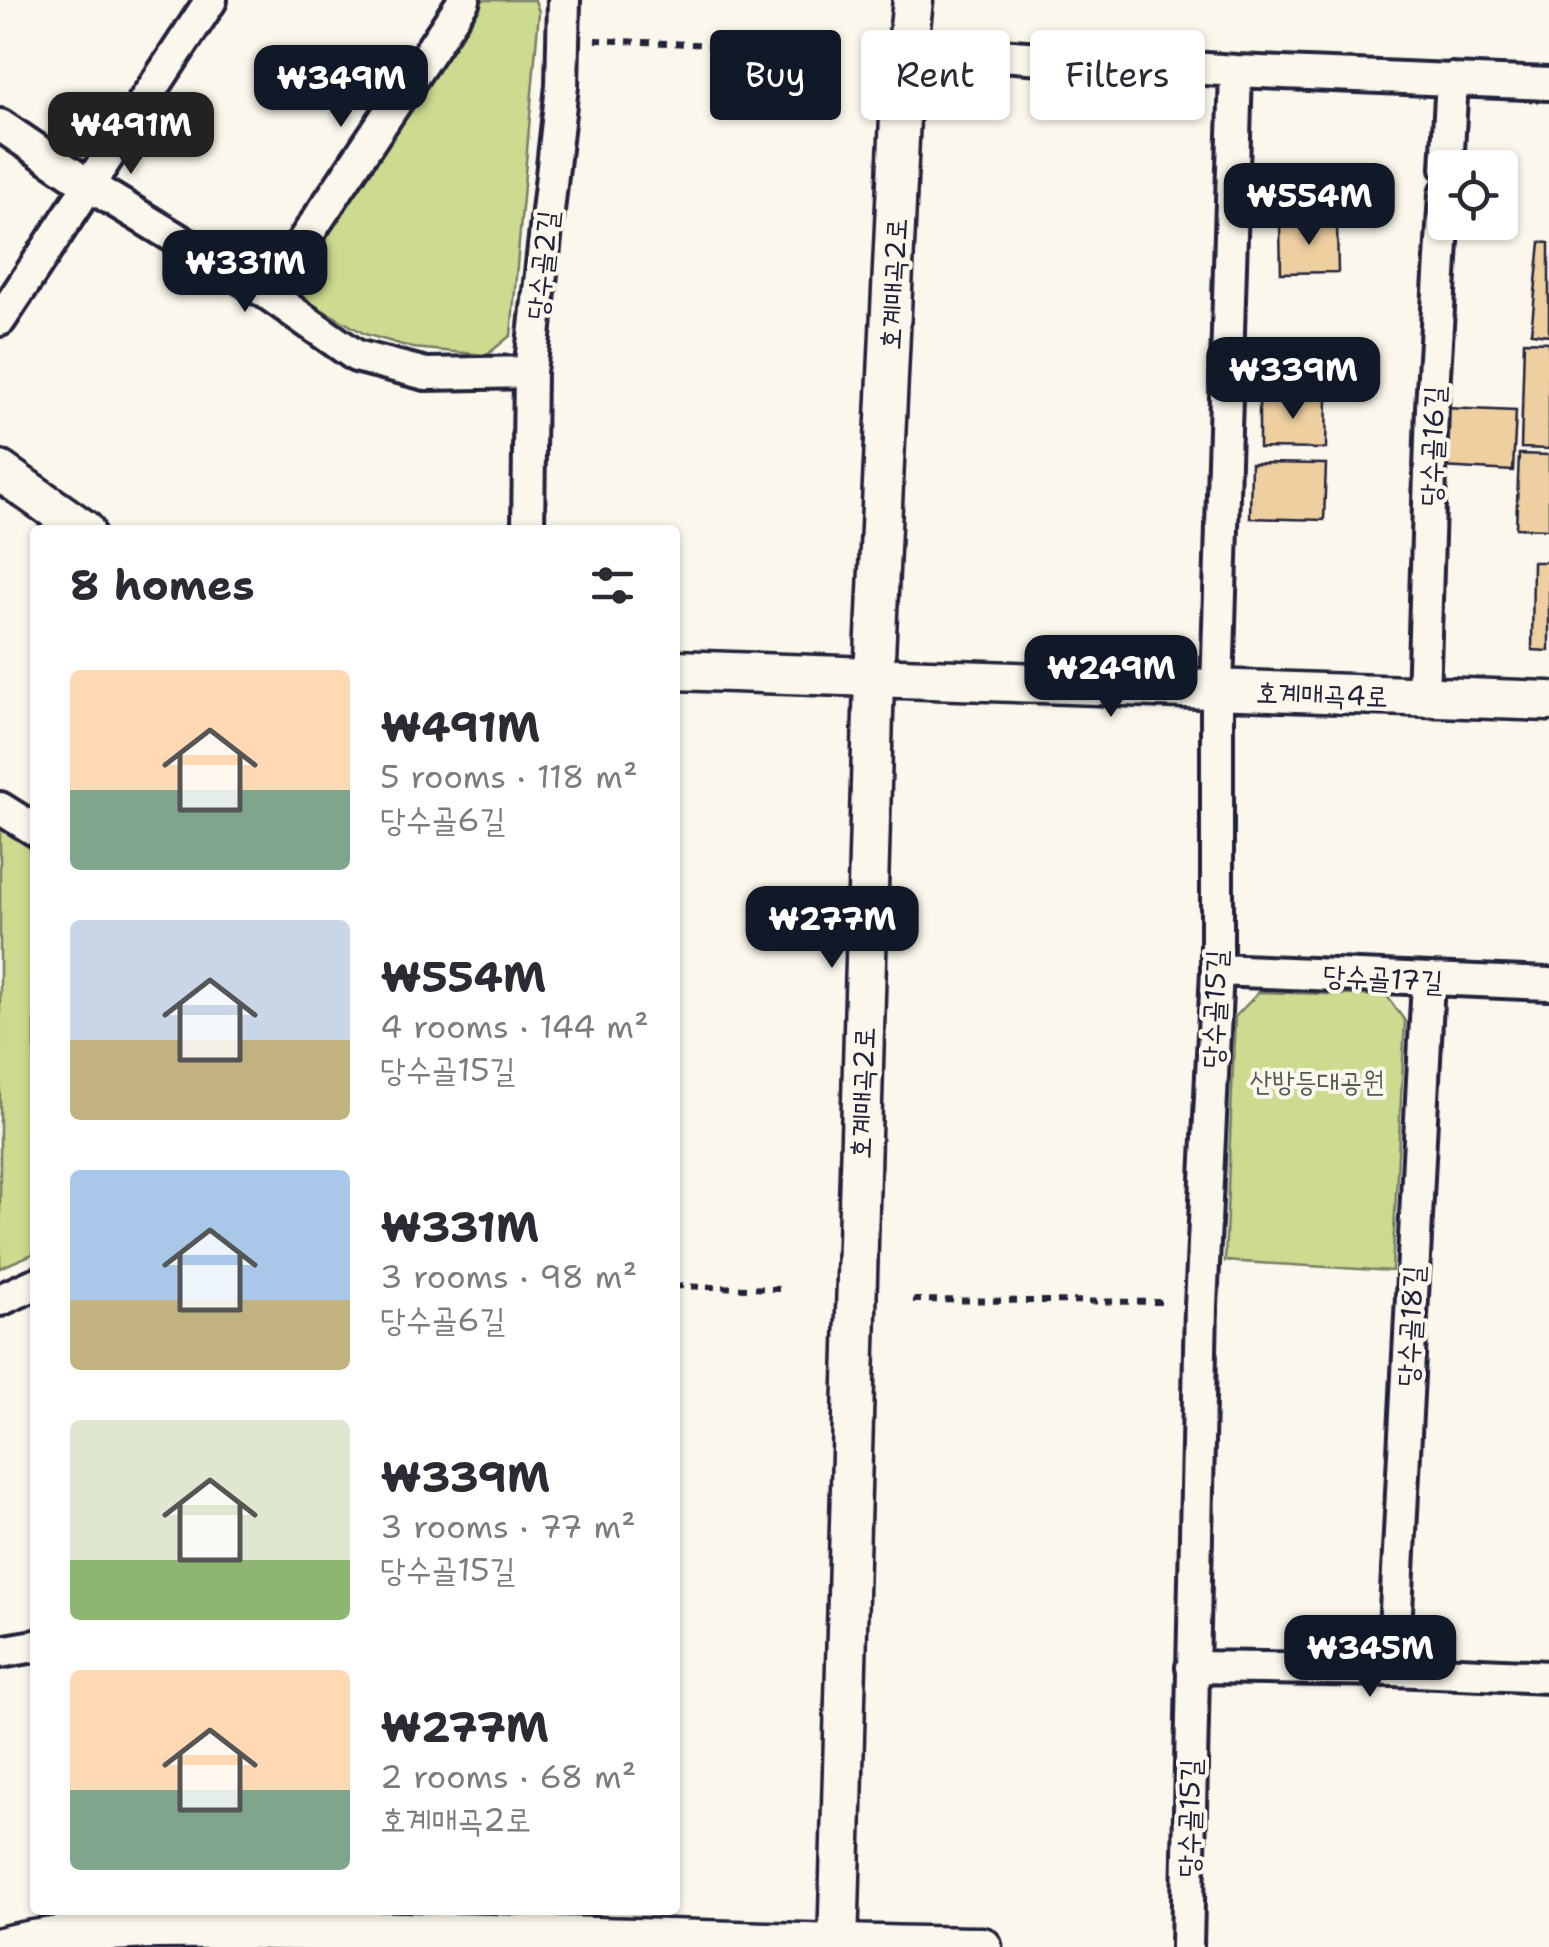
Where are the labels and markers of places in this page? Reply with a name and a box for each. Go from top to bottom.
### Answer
pin: ₩349M [271,45,411,130]
pin: ₩491M [61,92,201,177]
pin: ₩554M [1239,163,1379,248]
pin: ₩331M [175,230,315,315]
pin: ₩339M [1223,337,1363,422]
pin: ₩249M [1041,635,1181,720]
pin: ₩277M [762,886,902,971]
pin: ₩345M [1300,1615,1440,1700]

